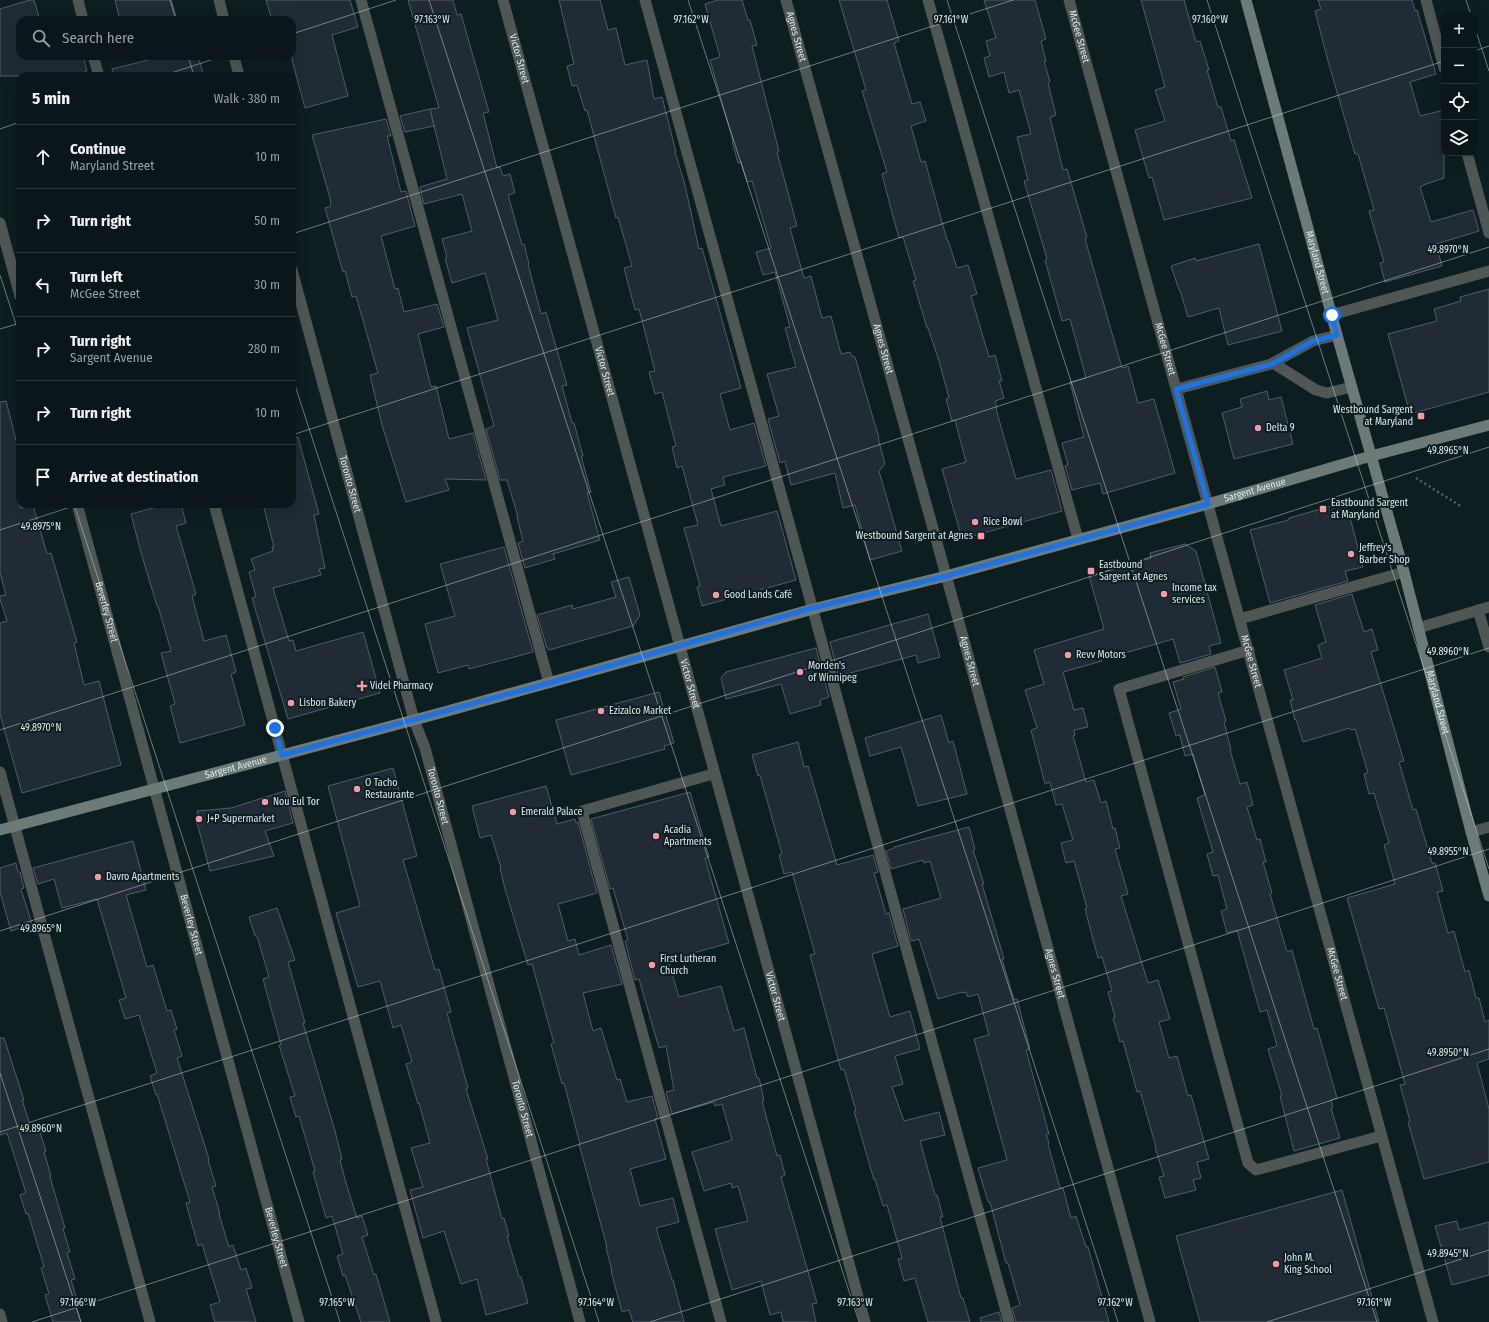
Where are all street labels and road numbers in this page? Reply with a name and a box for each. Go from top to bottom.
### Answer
street label: McGee Street [1066,9,1092,65]
street label: Agnes Street [784,10,809,64]
street label: Victor Street [507,33,532,86]
street label: Maryland Street [1303,229,1332,296]
street label: McGee Street [1152,321,1178,377]
street label: Agnes Street [870,322,896,376]
street label: Victor Street [592,345,617,398]
street label: Toronto Street [337,454,364,515]
street label: Sargent Avenue [1222,475,1287,505]
street label: Beverley Street [92,580,120,644]
street label: McGee Street [1238,634,1264,690]
street label: Agnes Street [957,635,982,688]
street label: Victor Street [677,658,702,711]
street label: Maryland Street [1424,669,1452,736]
street label: Sargent Avenue [203,753,268,781]
street label: Toronto Street [425,766,452,826]
street label: Beverley Street [177,893,205,957]
street label: McGee Street [1324,946,1350,1002]
street label: Agnes Street [1042,947,1068,1001]
street label: Victor Street [763,970,788,1023]
street label: Toronto Street [509,1079,536,1139]
street label: Beverley Street [262,1206,290,1270]

